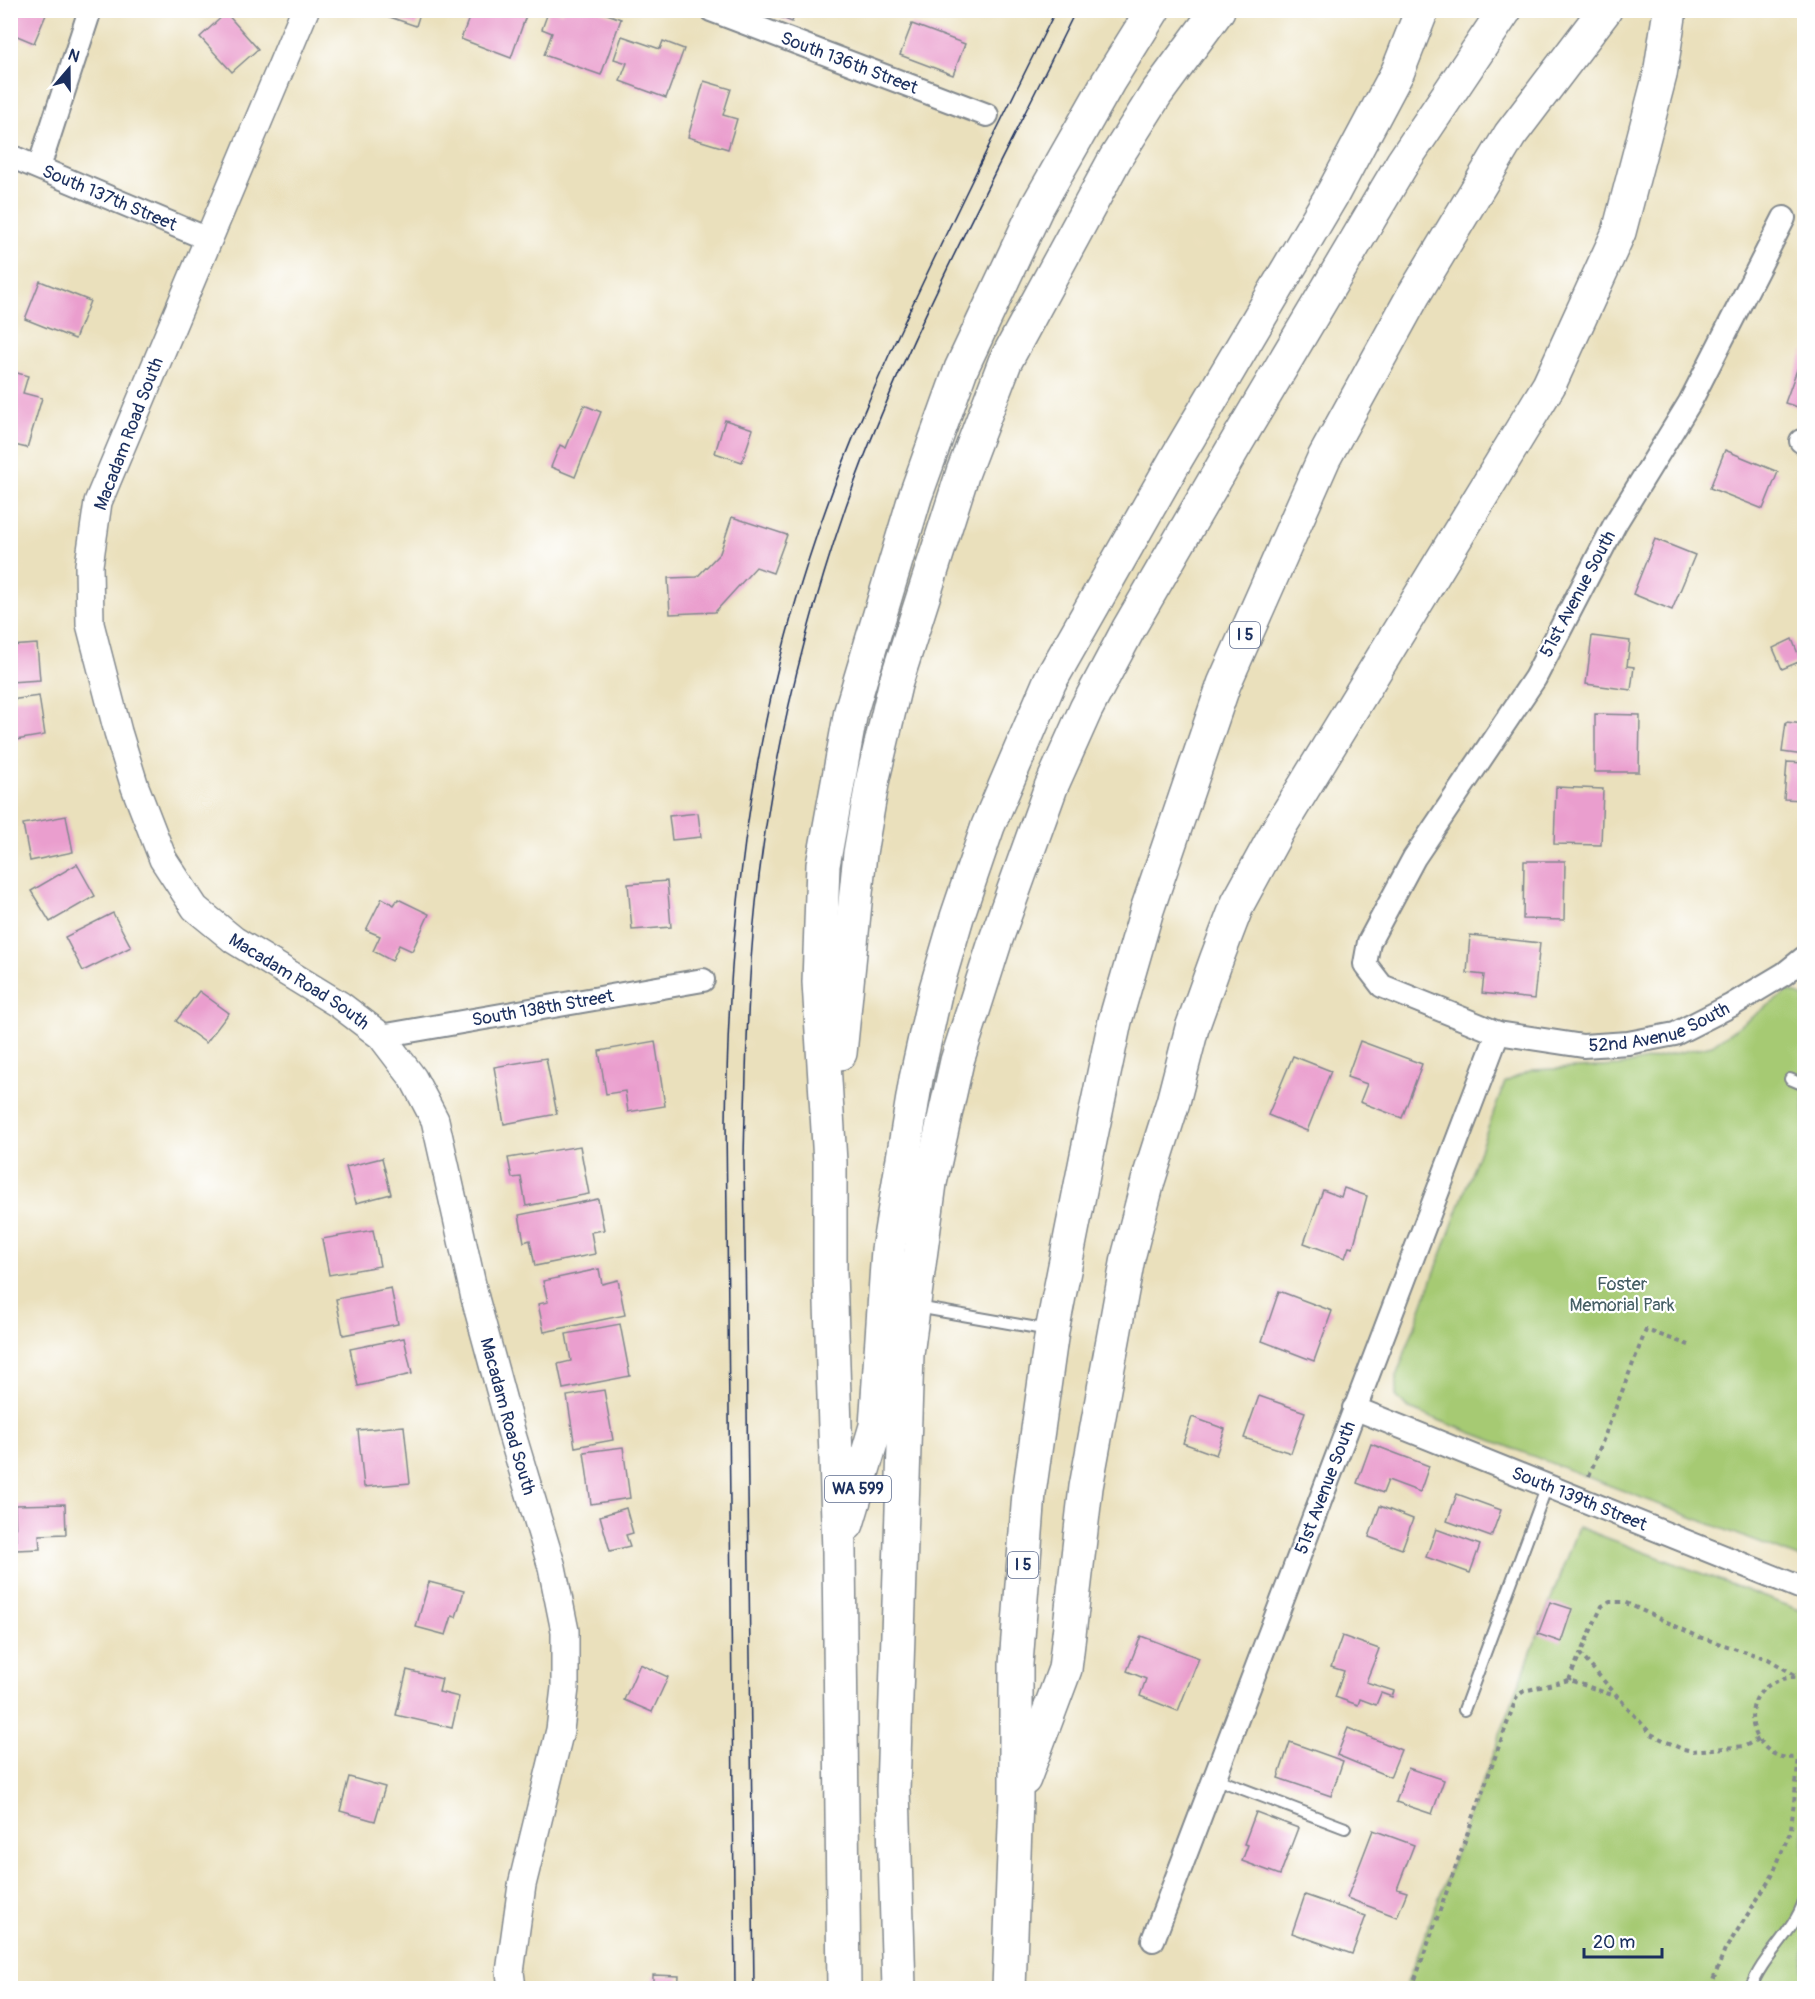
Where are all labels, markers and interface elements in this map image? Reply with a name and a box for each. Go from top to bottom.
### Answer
street label: South 136th Street [778,26,922,99]
north arrow [39,39,99,99]
text: N [65,45,82,67]
street label: South 137th Street [39,159,181,236]
street label: Macadam Road South [89,354,169,514]
street label: 51st Avenue South [1535,527,1621,661]
road number: I 5 [1230,622,1260,648]
street label: Macadam Road South [225,928,374,1035]
street label: South 138th Street [470,984,616,1032]
street label: 52nd Avenue South [1588,997,1733,1057]
park label: Foster Memorial Park [1569,1273,1675,1317]
street label: Macadam Road South [475,1335,541,1498]
street label: 51st Avenue South [1289,1418,1361,1557]
street label: South 139th Street [1508,1461,1651,1536]
road number: WA 599 [825,1476,891,1502]
road number: I 5 [1008,1552,1038,1578]
scale bar [1584,1921,1662,1959]
text: 20 m [1593,1931,1635,1954]

